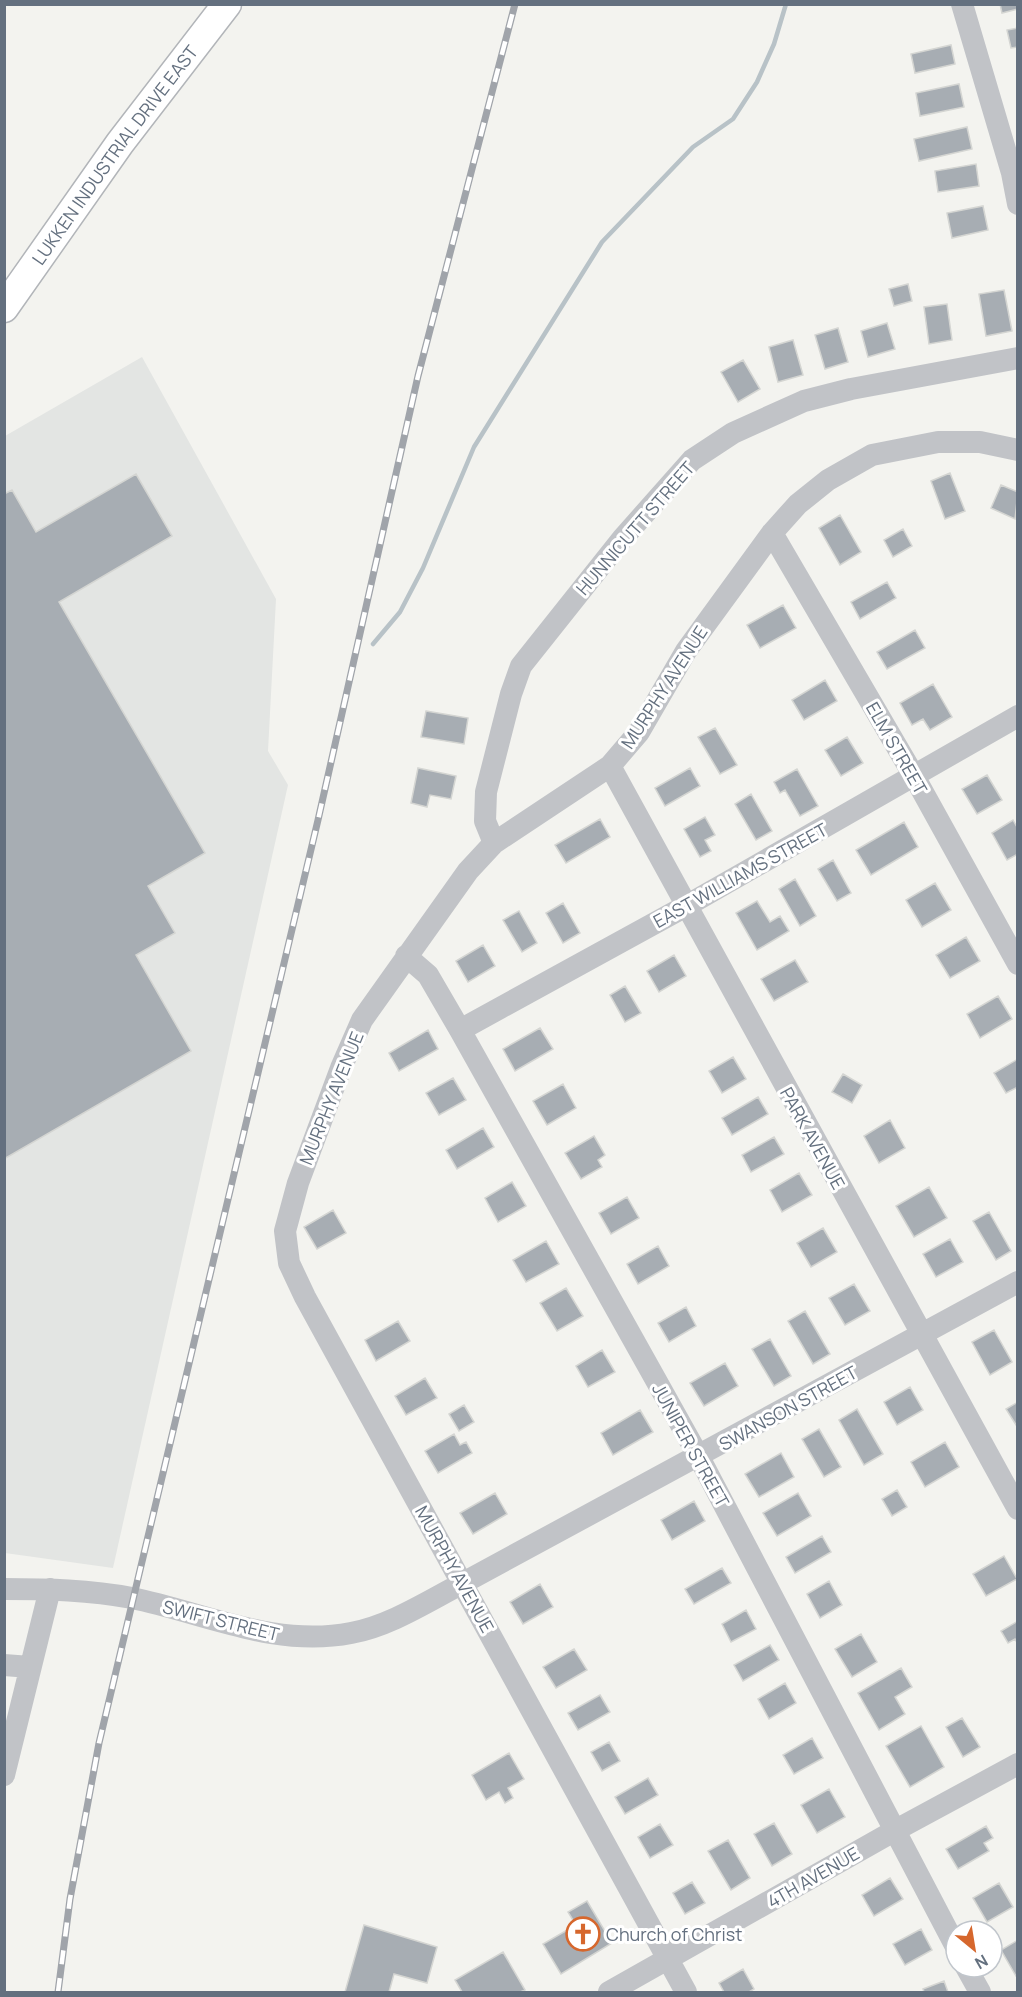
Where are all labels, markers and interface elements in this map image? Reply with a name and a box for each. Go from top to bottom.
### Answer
street label: LUKKEN INDUSTRIAL DRIVE EAST [26,40,203,269]
street label: HUNNICUTT STREET [570,456,700,600]
street label: MURPHY AVENUE [615,621,713,753]
street label: ELM STREET [861,698,933,799]
street label: EAST WILLIAMS STREET [649,817,832,933]
street label: MURPHY AVENUE [293,1028,369,1168]
street label: PARK AVENUE [775,1083,851,1193]
street label: SWANSON STREET [715,1360,862,1456]
street label: JUNIPER STREET [647,1379,735,1511]
street label: MURPHY AVENUE [410,1501,500,1637]
street label: SWIFT STREET [160,1594,282,1646]
street label: 4TH AVENUE [763,1841,863,1913]
church icon: Church of Christ [565,1916,601,1952]
north arrow [944,1919,1004,1979]
place label: Church of Christ [606,1922,742,1946]
text: N [971,1950,992,1974]

